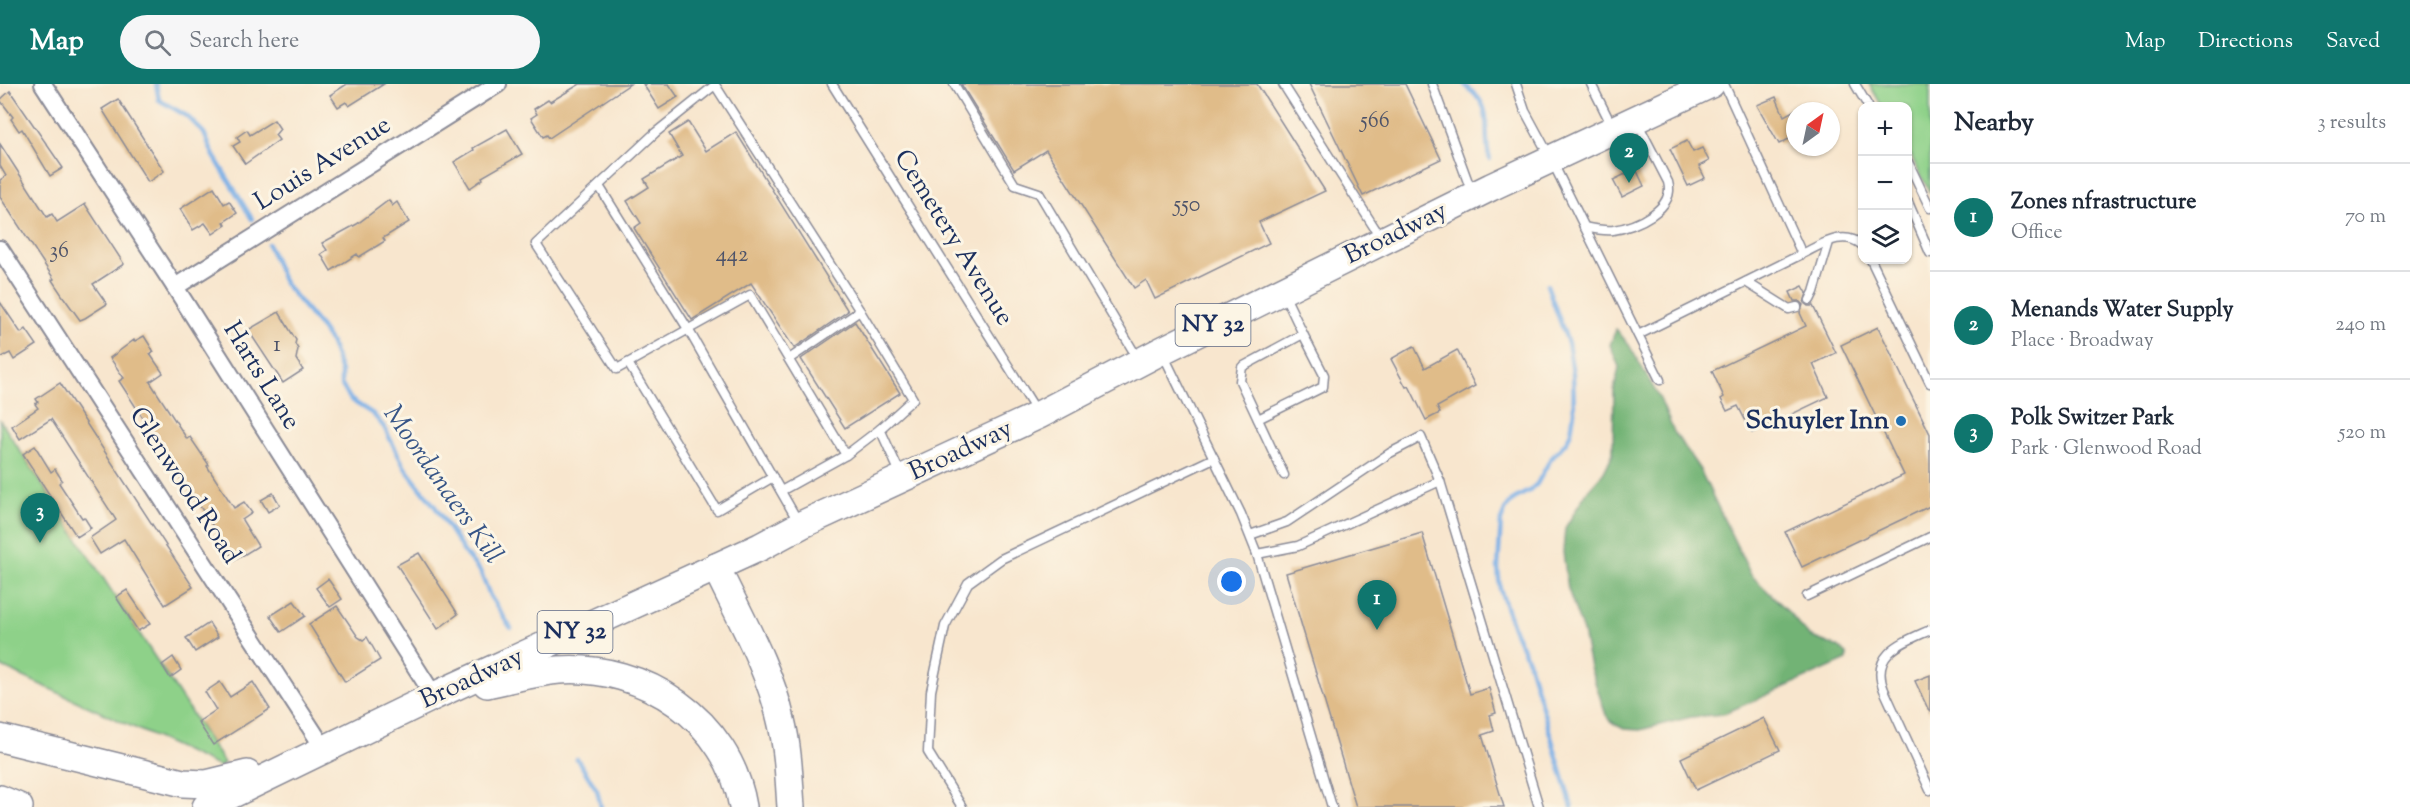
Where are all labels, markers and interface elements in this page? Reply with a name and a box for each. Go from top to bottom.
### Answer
search box [120,15,540,69]
text: Map [30,22,84,62]
icon: search [141,26,174,59]
text: Search here [189,26,299,58]
text: Map [2125,27,2165,57]
text: Directions [2198,27,2293,57]
text: Saved [2326,27,2380,57]
north arrow [1786,102,1840,156]
map controls [1858,102,1912,264]
button: + [1858,102,1912,156]
text: Nearby [1954,105,2034,142]
house number: 566 [1358,106,1390,138]
street label: Louis Avenue [248,107,398,221]
text: 3 results [2317,109,2386,138]
pin: 2 [1610,134,1648,183]
street label: Cemetery Avenue [884,143,1022,333]
button: − [1858,156,1912,210]
text: Zones nfrastructure [2011,187,2196,219]
house number: 550 [1172,190,1200,222]
street label: Broadway [1338,193,1454,275]
text: 1 [1970,203,1977,232]
text: 70 m [2345,203,2386,232]
button: layers [1858,210,1912,264]
text: Office [2011,219,2063,248]
house number: 36 [49,236,69,268]
house number: 442 [716,240,748,272]
text: Menands Water Supply [2011,295,2233,327]
road number: NY 32 [1176,304,1250,346]
text: 2 [1969,311,1978,340]
text: 240 m [2335,311,2386,340]
street label: Harts Lane [213,315,309,437]
text: Place · Broadway [2011,327,2154,356]
house number: 1 [273,330,281,362]
water label: Moordanaers Kill [373,398,511,572]
street label: Glenwood Road [119,400,249,572]
place label: Schuyler Inn [1745,403,1890,440]
text: Polk Switzer Park [2011,403,2174,435]
street label: Broadway [903,411,1019,491]
marker: Schuyler Inn [1894,414,1908,428]
text: 3 [1969,419,1978,448]
text: 520 m [2338,419,2386,448]
text: Park · Glenwood Road [2011,435,2202,464]
pin: 3 [20,494,60,543]
your location [1217,567,1246,596]
pin: 1 [1358,580,1396,630]
road number: NY 32 [538,611,612,653]
street label: Broadway [414,639,530,719]

